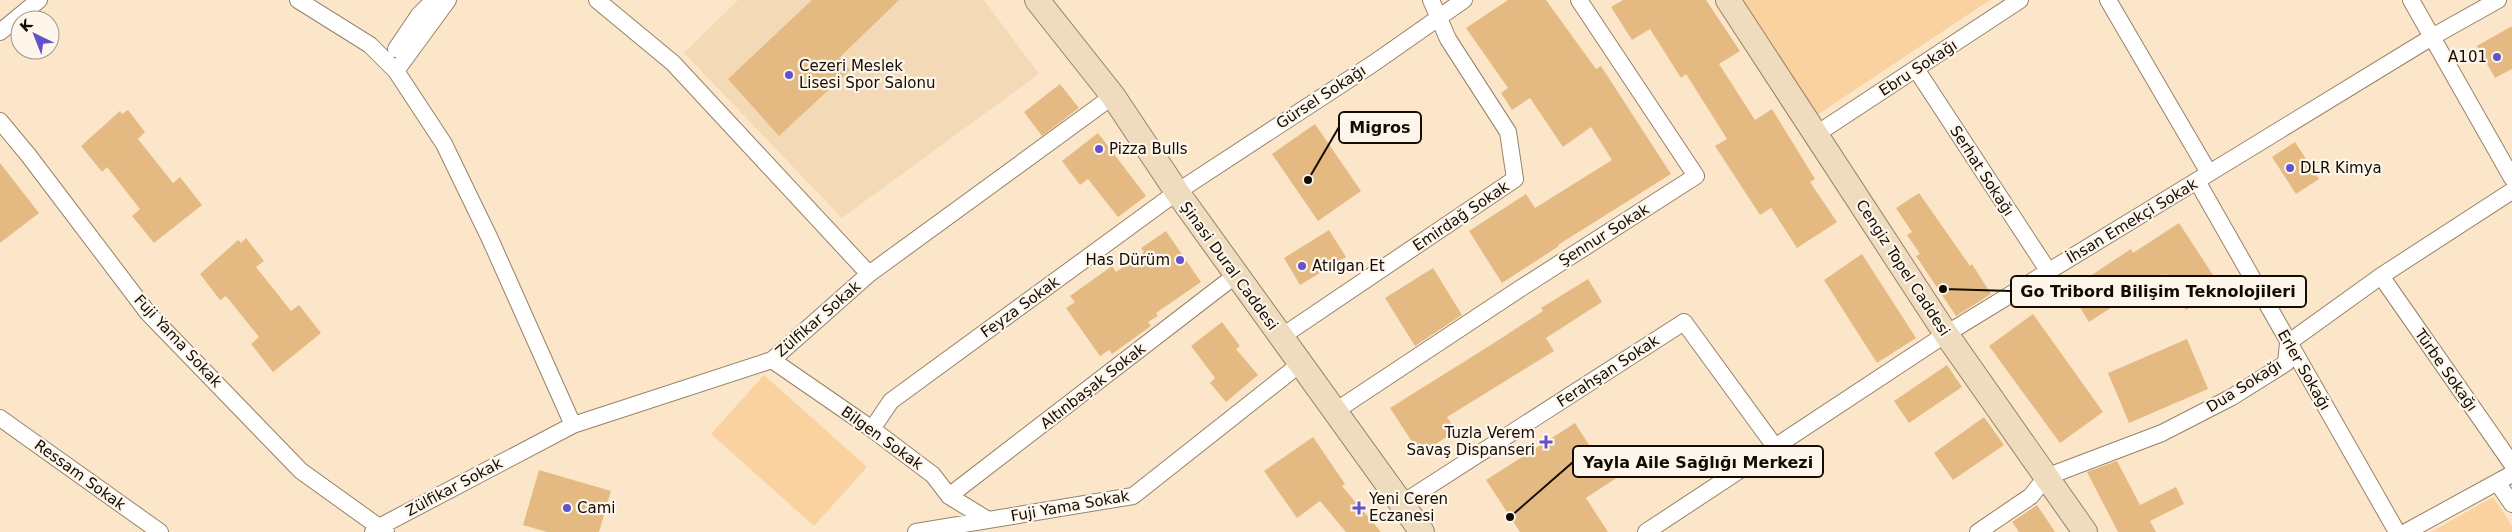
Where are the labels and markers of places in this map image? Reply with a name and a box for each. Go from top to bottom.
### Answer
place label: A101 [2448,48,2487,66]
marker: A101 [2491,51,2503,63]
place label: Cezeri Meslek Lisesi Spor Salonu [799,57,936,92]
marker: Cezeri Meslek Lisesi Spor Salonu [783,69,795,81]
callout: Migros [1339,112,1421,143]
place label: Pizza Bulls [1109,140,1188,158]
marker: Pizza Bulls [1093,143,1105,155]
place label: DLR Kimya [2300,159,2382,177]
marker: DLR Kimya [2284,162,2296,174]
place label: Has Dürüm [1086,251,1170,269]
marker: Has Dürüm [1174,254,1186,266]
place label: Atılgan Et [1312,257,1385,275]
marker: Atılgan Et [1296,260,1308,272]
callout: Go Tri̇bord Bi̇li̇şi̇m Teknoloji̇leri [2011,276,2306,307]
place label: Tuzla Verem Savaş Dispanseri [1407,424,1535,459]
marker: Tuzla Verem Savaş Dispanseri [1539,435,1553,449]
callout: Yayla Aile Sağlığı Merkezi [1573,446,1823,477]
place label: Yeni Ceren Eczanesi [1368,490,1448,525]
place label: Cami [577,499,615,517]
marker: Cami [561,502,573,514]
marker: Yeni Ceren Eczanesi [1353,502,1365,514]

